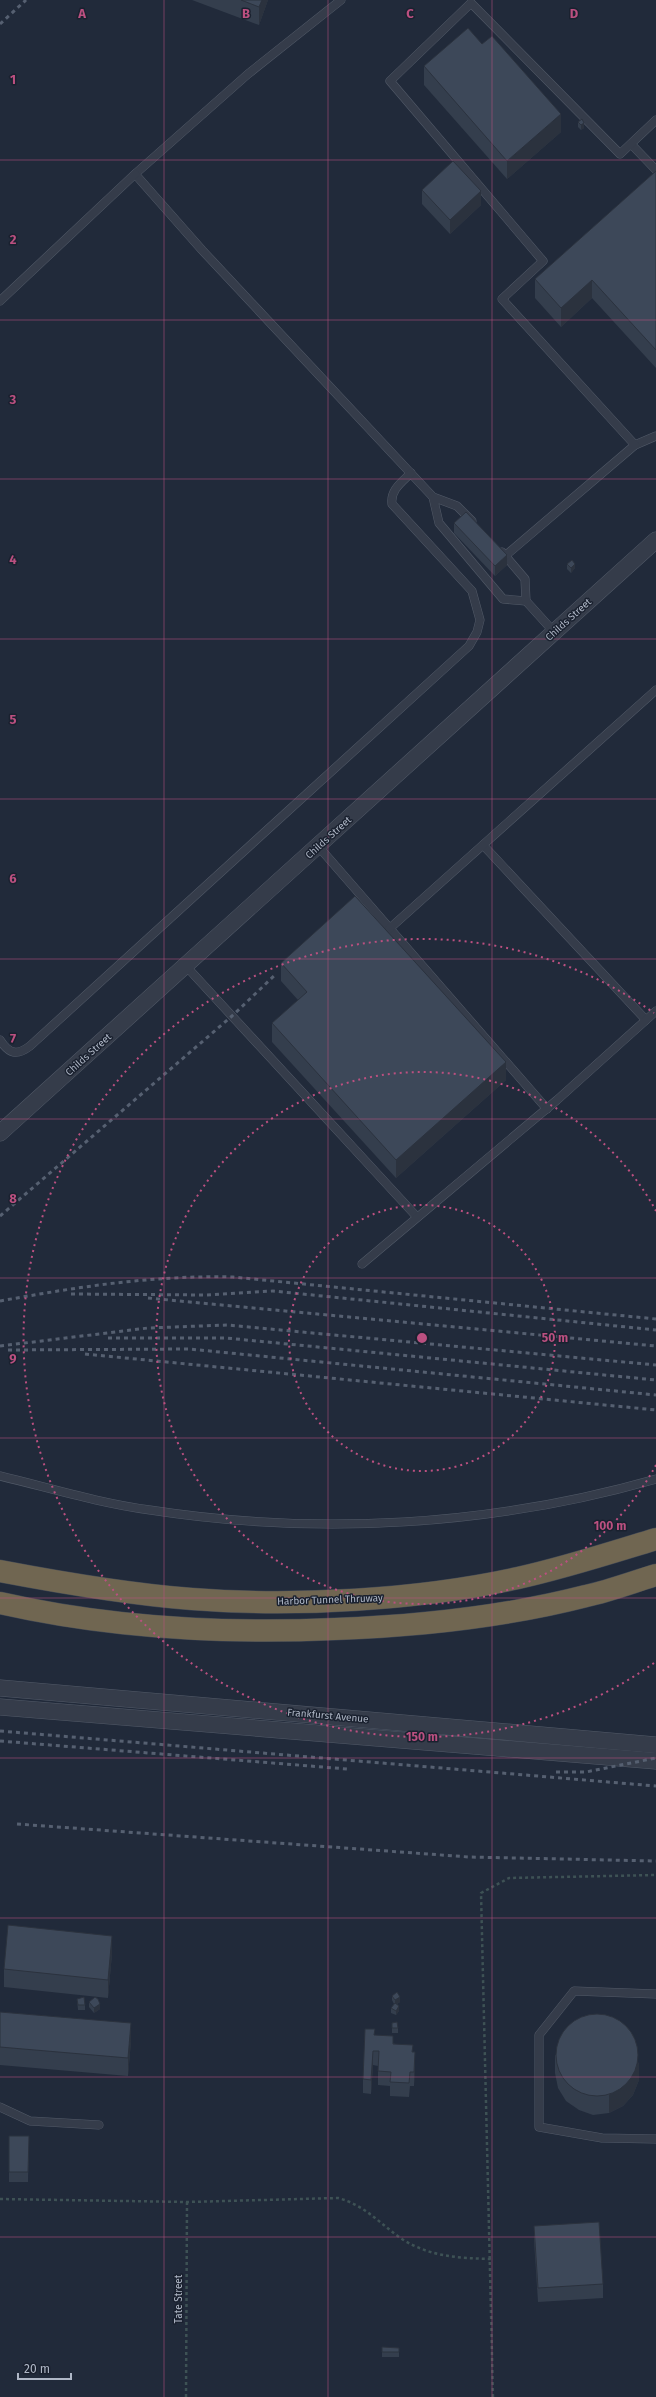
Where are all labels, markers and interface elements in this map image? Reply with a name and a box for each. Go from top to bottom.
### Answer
text: A [77,6,86,21]
text: B [242,6,250,21]
text: C [406,6,414,21]
text: D [570,6,579,21]
text: 1 [10,72,16,87]
text: 2 [10,232,17,247]
text: 3 [9,392,17,407]
text: 4 [9,552,17,567]
street label: Childs Street [543,596,594,643]
text: 5 [10,712,17,727]
street label: Childs Street [303,814,354,861]
text: 6 [9,871,17,886]
text: 7 [10,1031,16,1046]
street label: Childs Street [63,1031,114,1078]
text: 8 [9,1191,17,1206]
centre of rings [415,1331,429,1345]
text: 50 m [542,1331,568,1345]
text: 9 [9,1351,17,1366]
text: 100 m [594,1519,626,1533]
street label: Harbor Tunnel Thruway [277,1592,383,1608]
street label: Frankfurst Avenue [287,1706,369,1726]
text: 150 m [406,1730,438,1744]
street label: Tate Street [173,2274,185,2323]
scale bar [18,2355,71,2381]
text: 20 m [24,2362,50,2376]

